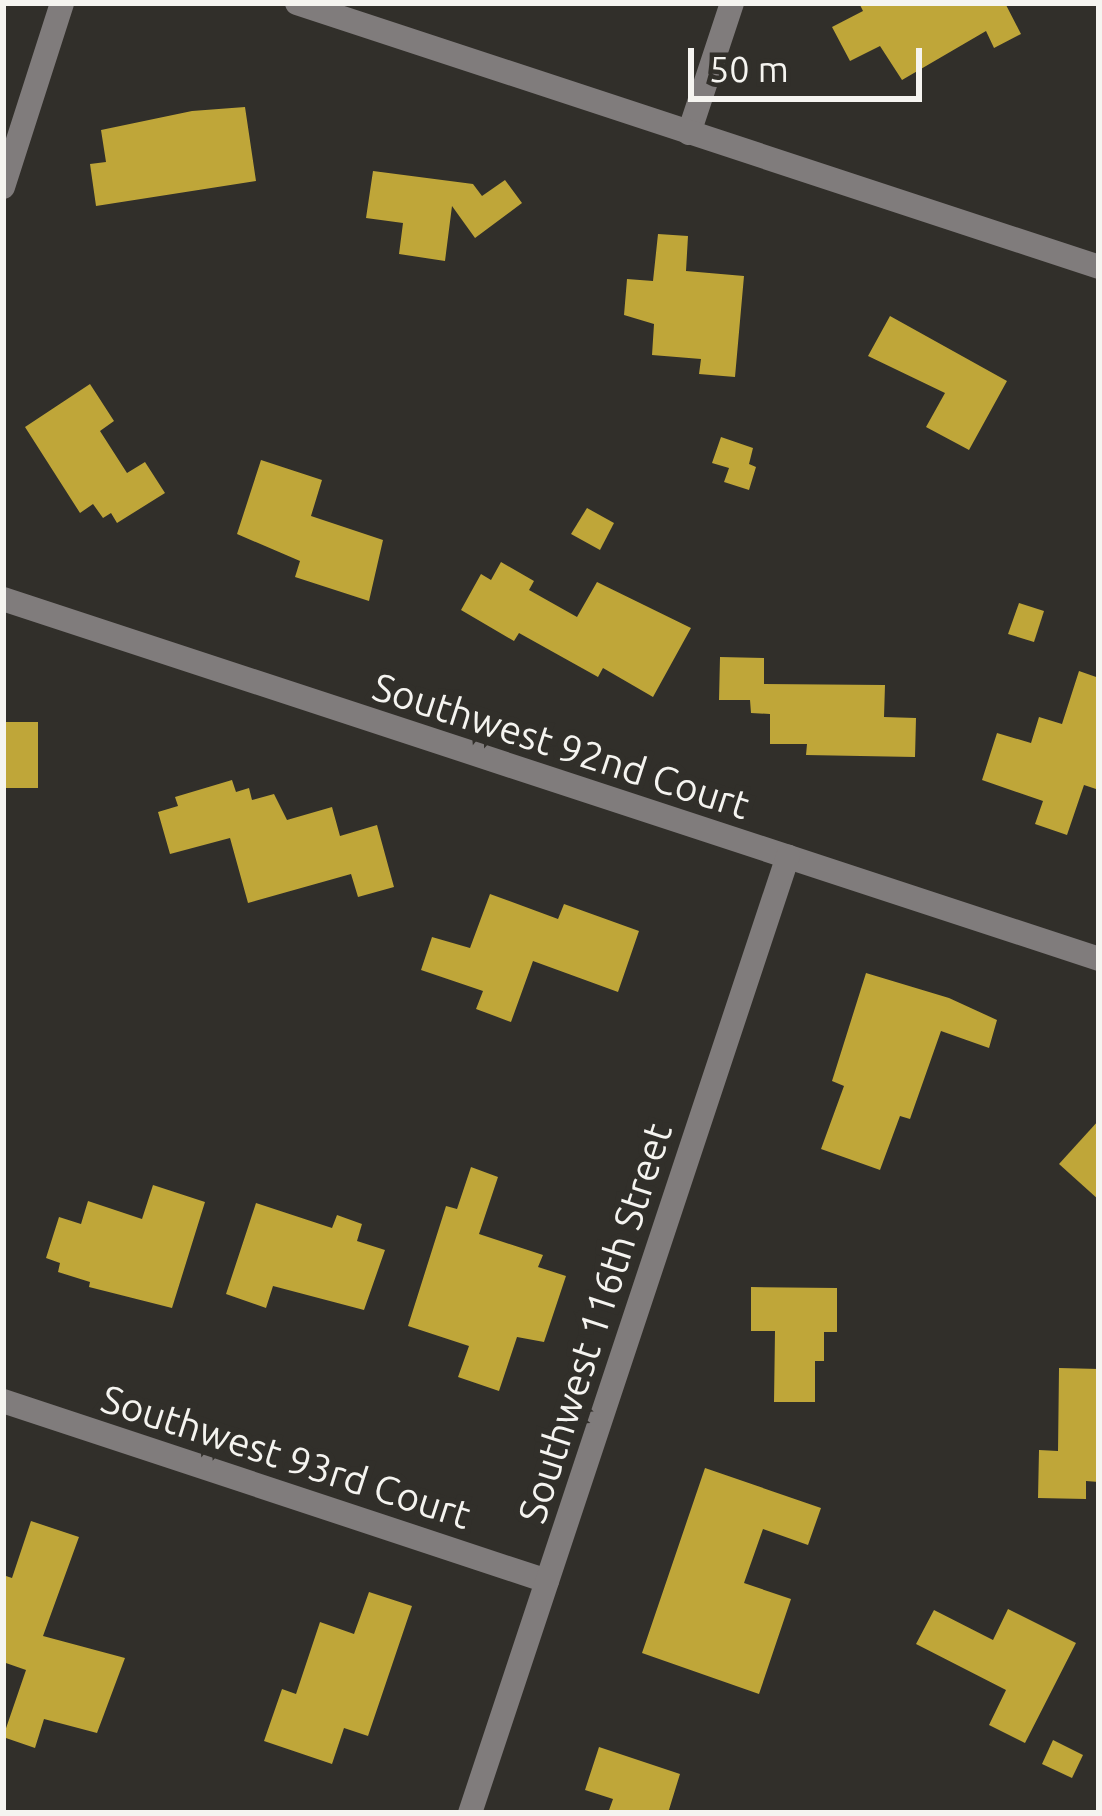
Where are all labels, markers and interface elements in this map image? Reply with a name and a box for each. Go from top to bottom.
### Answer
scale bar [694,24,928,98]
text: 50 m [709,48,789,89]
street label: Southwest 92nd Court [367,663,755,829]
street label: Southwest 116th Street [508,1117,682,1529]
street label: Southwest 93rd Court [95,1375,477,1539]

